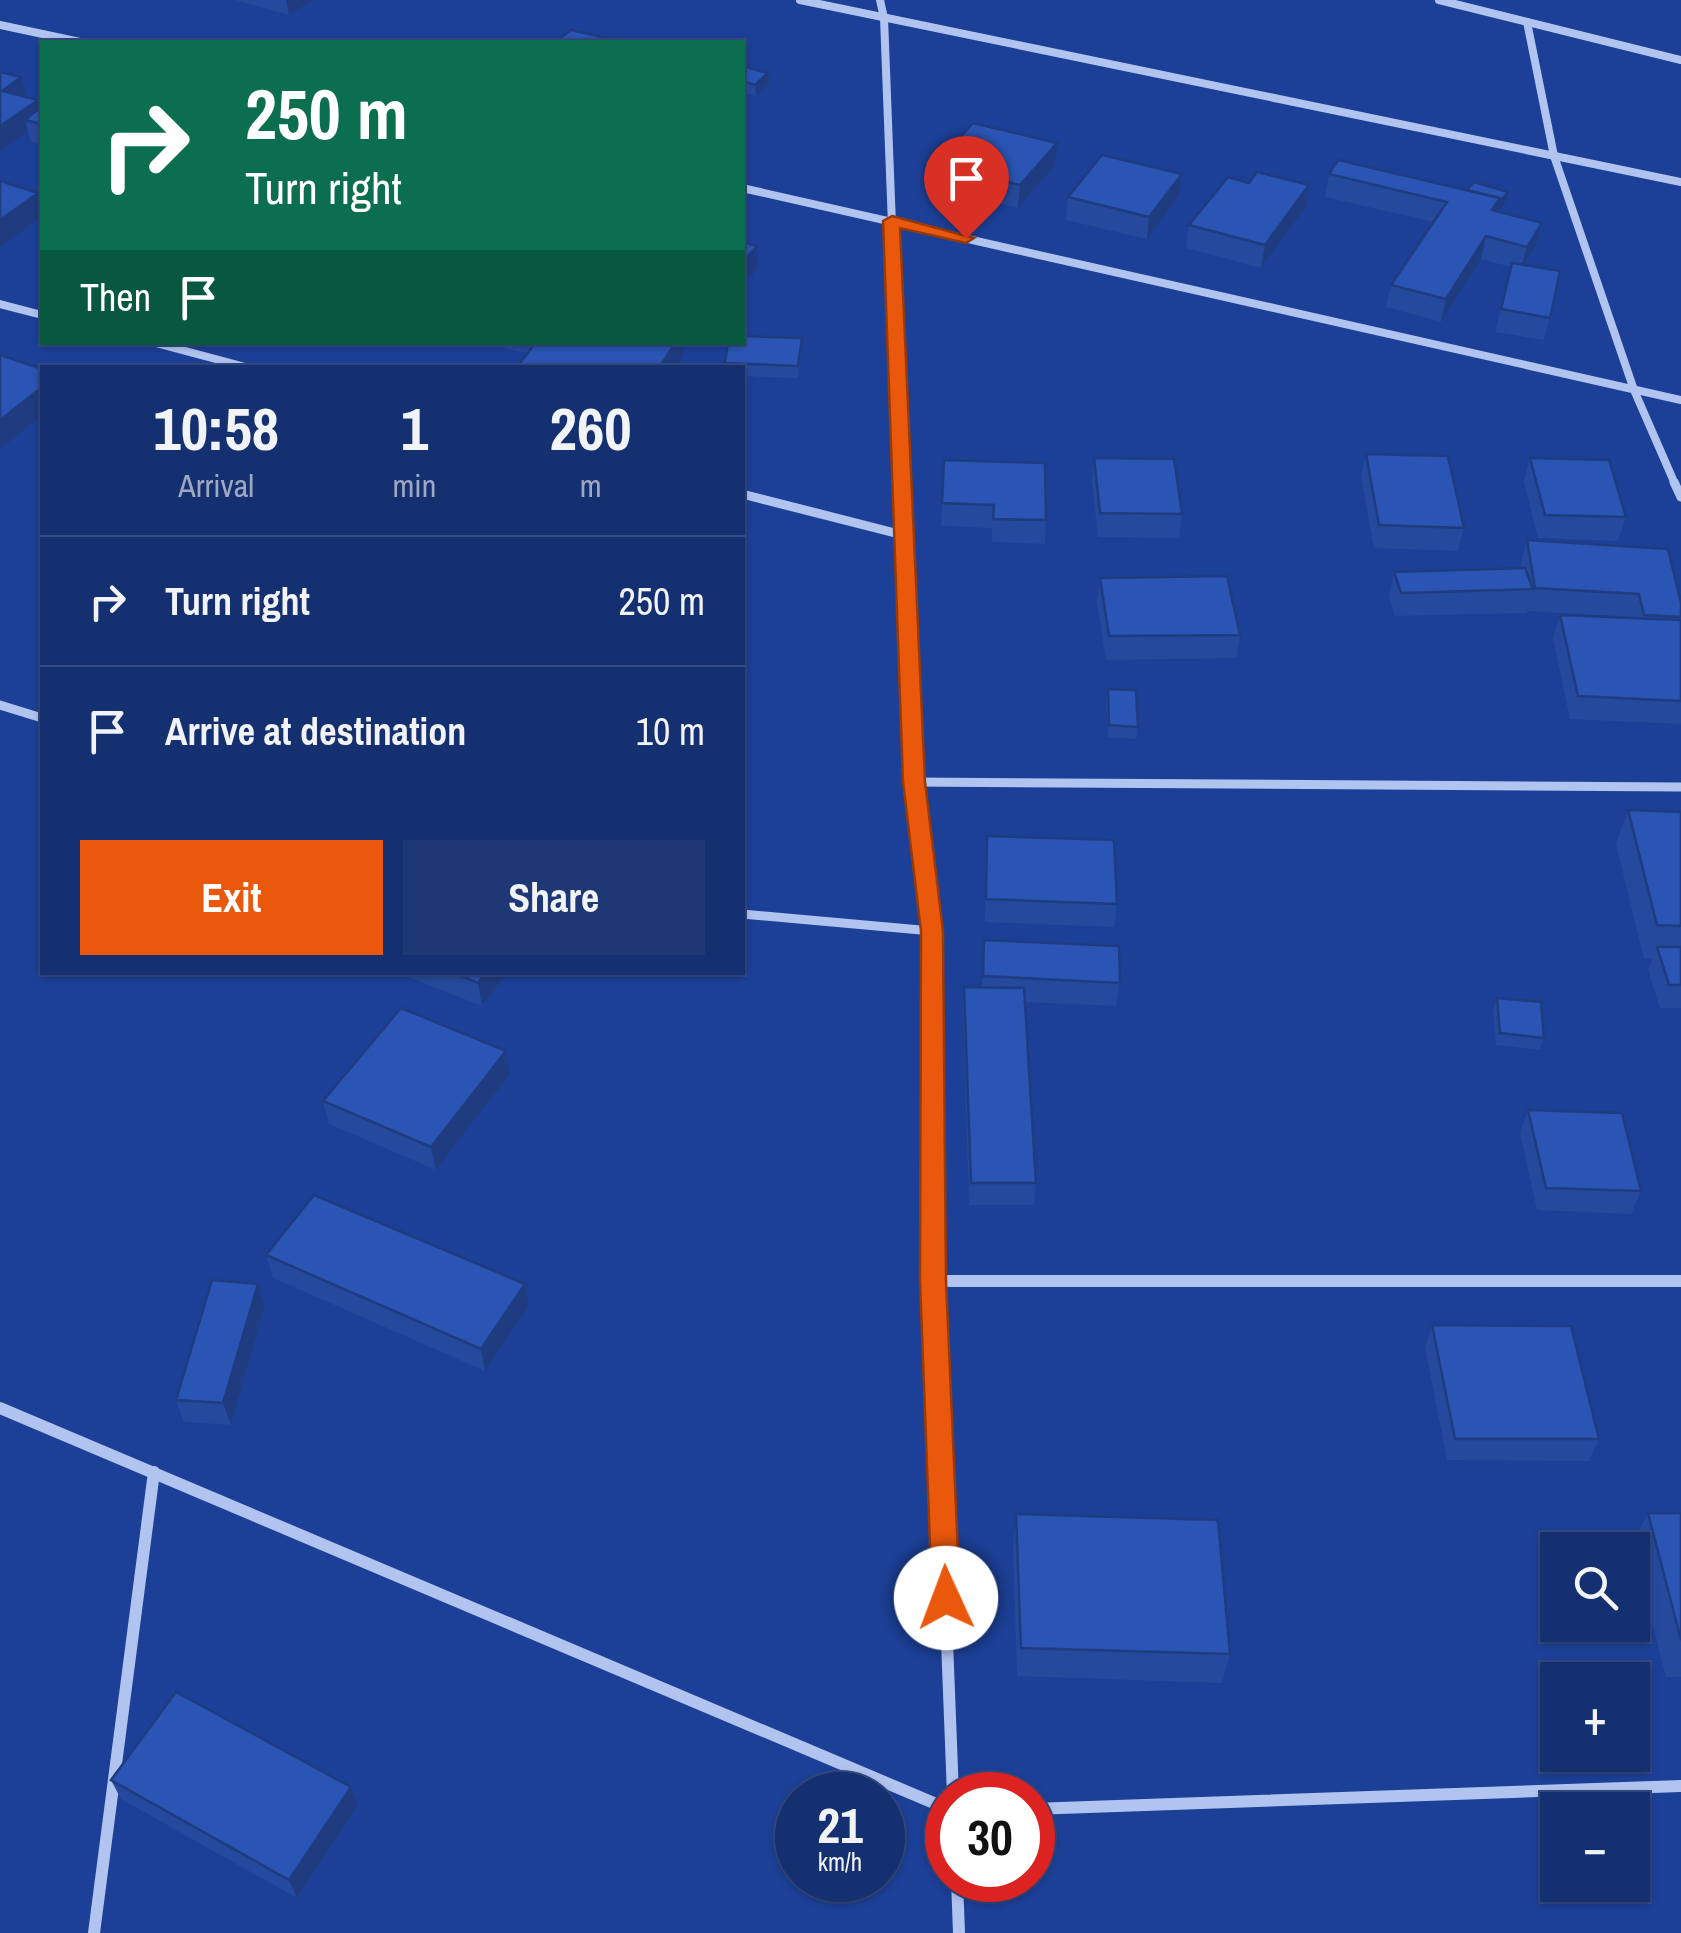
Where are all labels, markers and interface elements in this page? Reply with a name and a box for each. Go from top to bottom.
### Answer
text: 250 m [245,67,408,161]
icon: right [80,80,210,210]
pin [924,136,1009,239]
icon: arrive [939,151,994,206]
text: Turn right [245,157,402,218]
icon: arrive [171,270,226,325]
text: Then [80,272,151,323]
text: 10:58 [153,388,279,469]
text: 1 [401,388,428,469]
text: 260 [550,388,632,469]
text: Arrival [178,464,254,507]
text: min [392,464,436,507]
text: m [580,464,602,507]
icon: right [80,574,135,629]
text: Turn right [165,576,310,627]
text: 250 m [618,576,705,627]
icon: arrive [80,704,135,759]
text: Arrive at destination [165,706,466,757]
text: 10 m [636,706,705,757]
button: Exit [80,840,383,955]
button: Share [403,840,705,955]
map controls [1540,1532,1650,1902]
button: search [1540,1532,1650,1642]
position arrow [894,1546,998,1650]
button: + [1540,1662,1650,1772]
speed limit sign: 30 [925,1772,1055,1902]
text: 21 [817,1791,863,1859]
button: − [1540,1792,1650,1902]
text: km/h [818,1845,862,1879]

